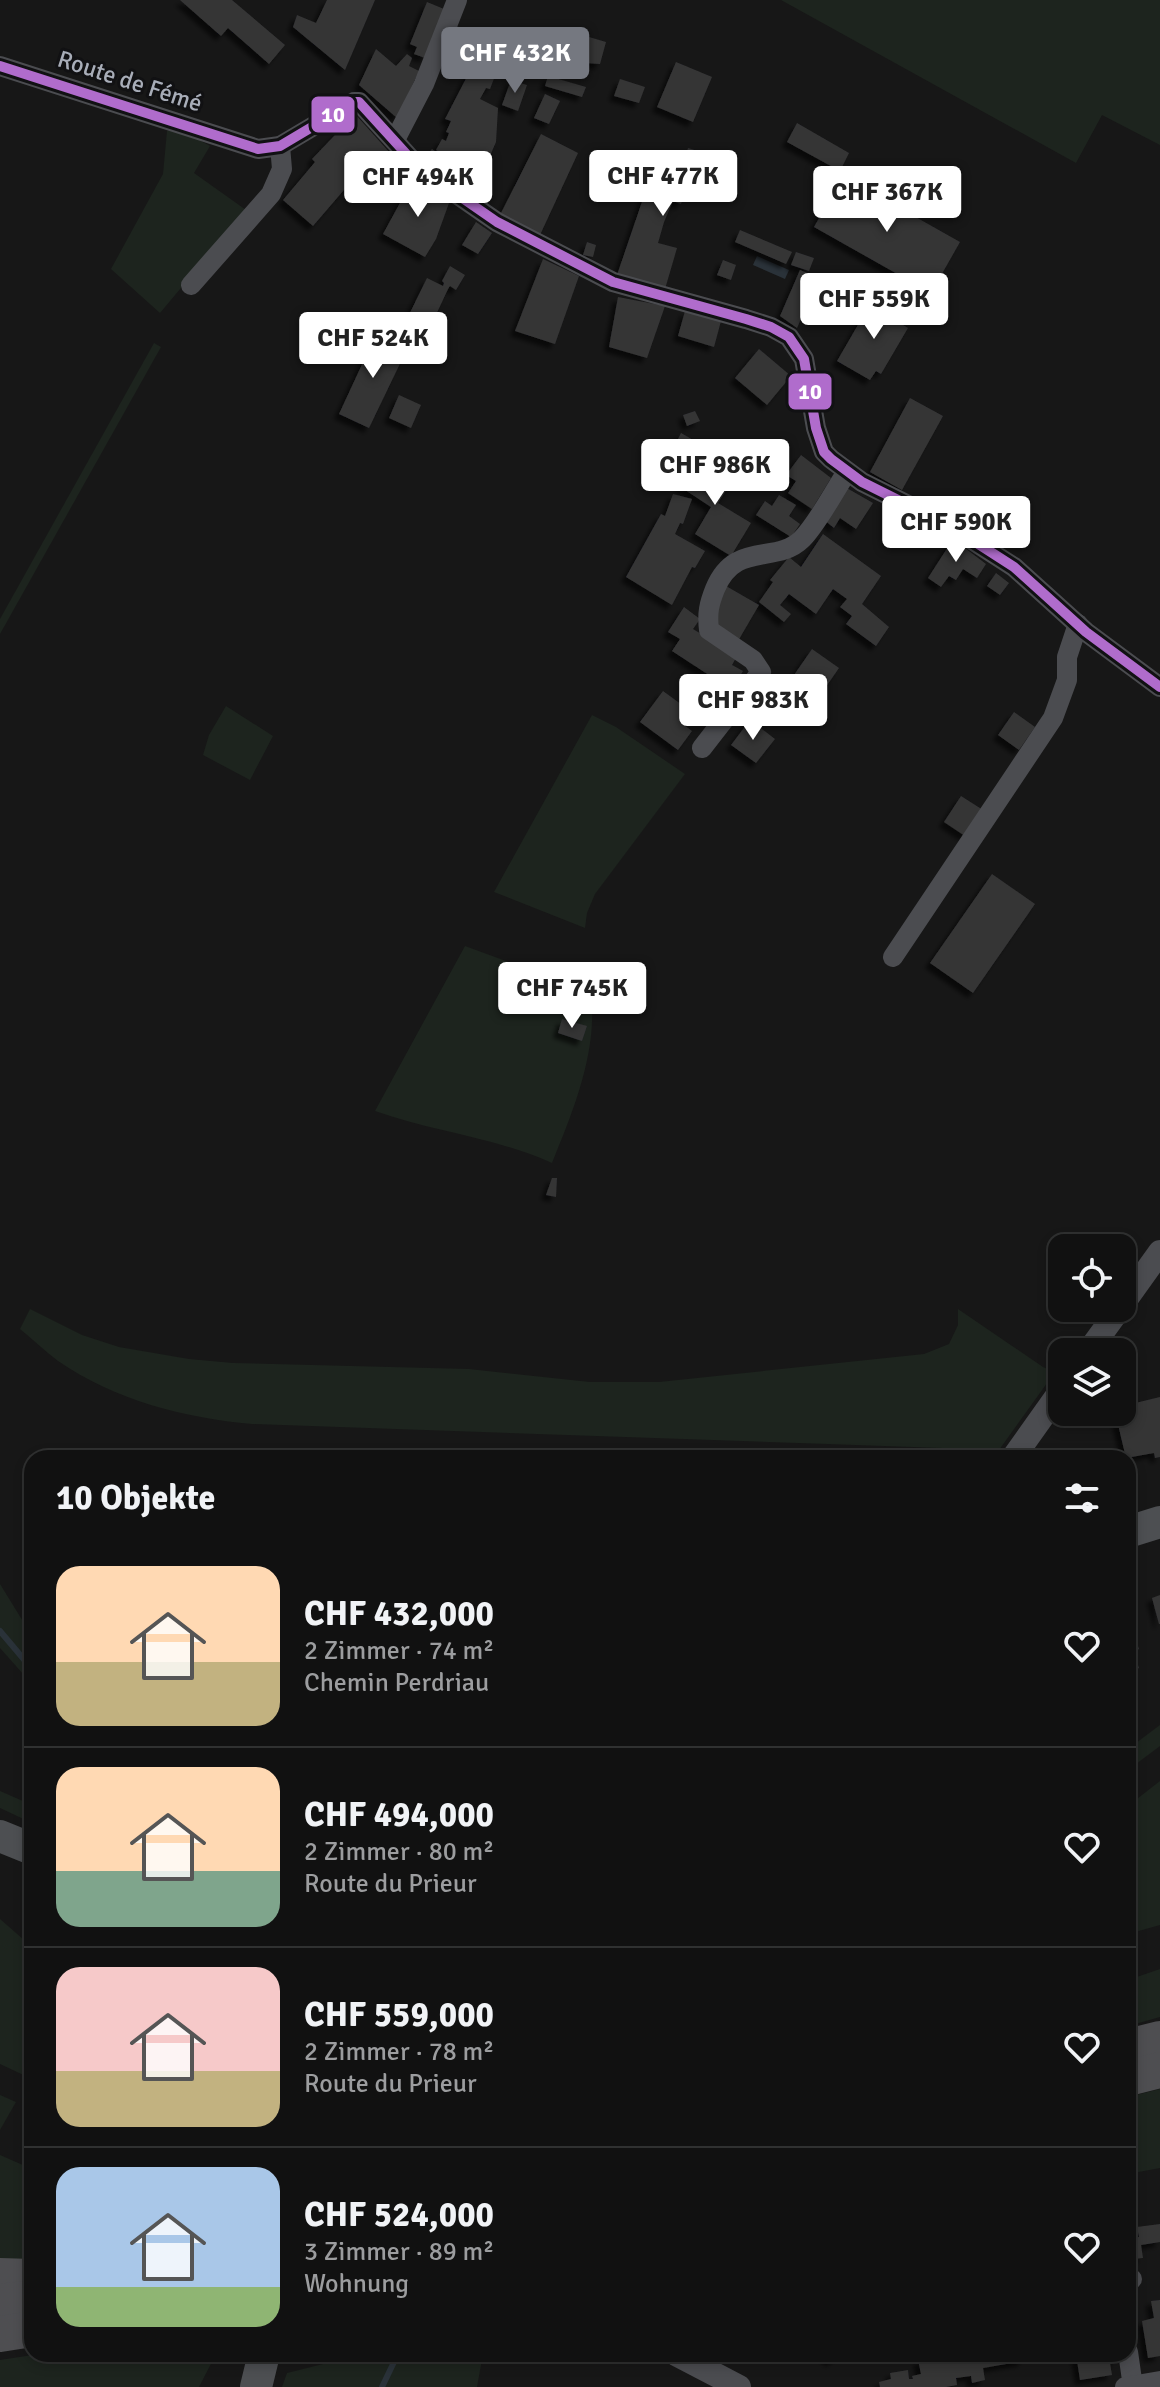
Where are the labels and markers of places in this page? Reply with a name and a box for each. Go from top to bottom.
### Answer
pin: CHF 432K [432,27,598,95]
pin: CHF 477K [580,150,746,218]
pin: CHF 494K [335,151,501,219]
pin: CHF 367K [804,166,970,234]
pin: CHF 559K [791,273,957,341]
pin: CHF 524K [290,312,456,380]
pin: CHF 986K [632,439,798,507]
pin: CHF 590K [873,496,1039,564]
pin: CHF 983K [670,674,836,742]
pin: CHF 745K [489,962,655,1030]

